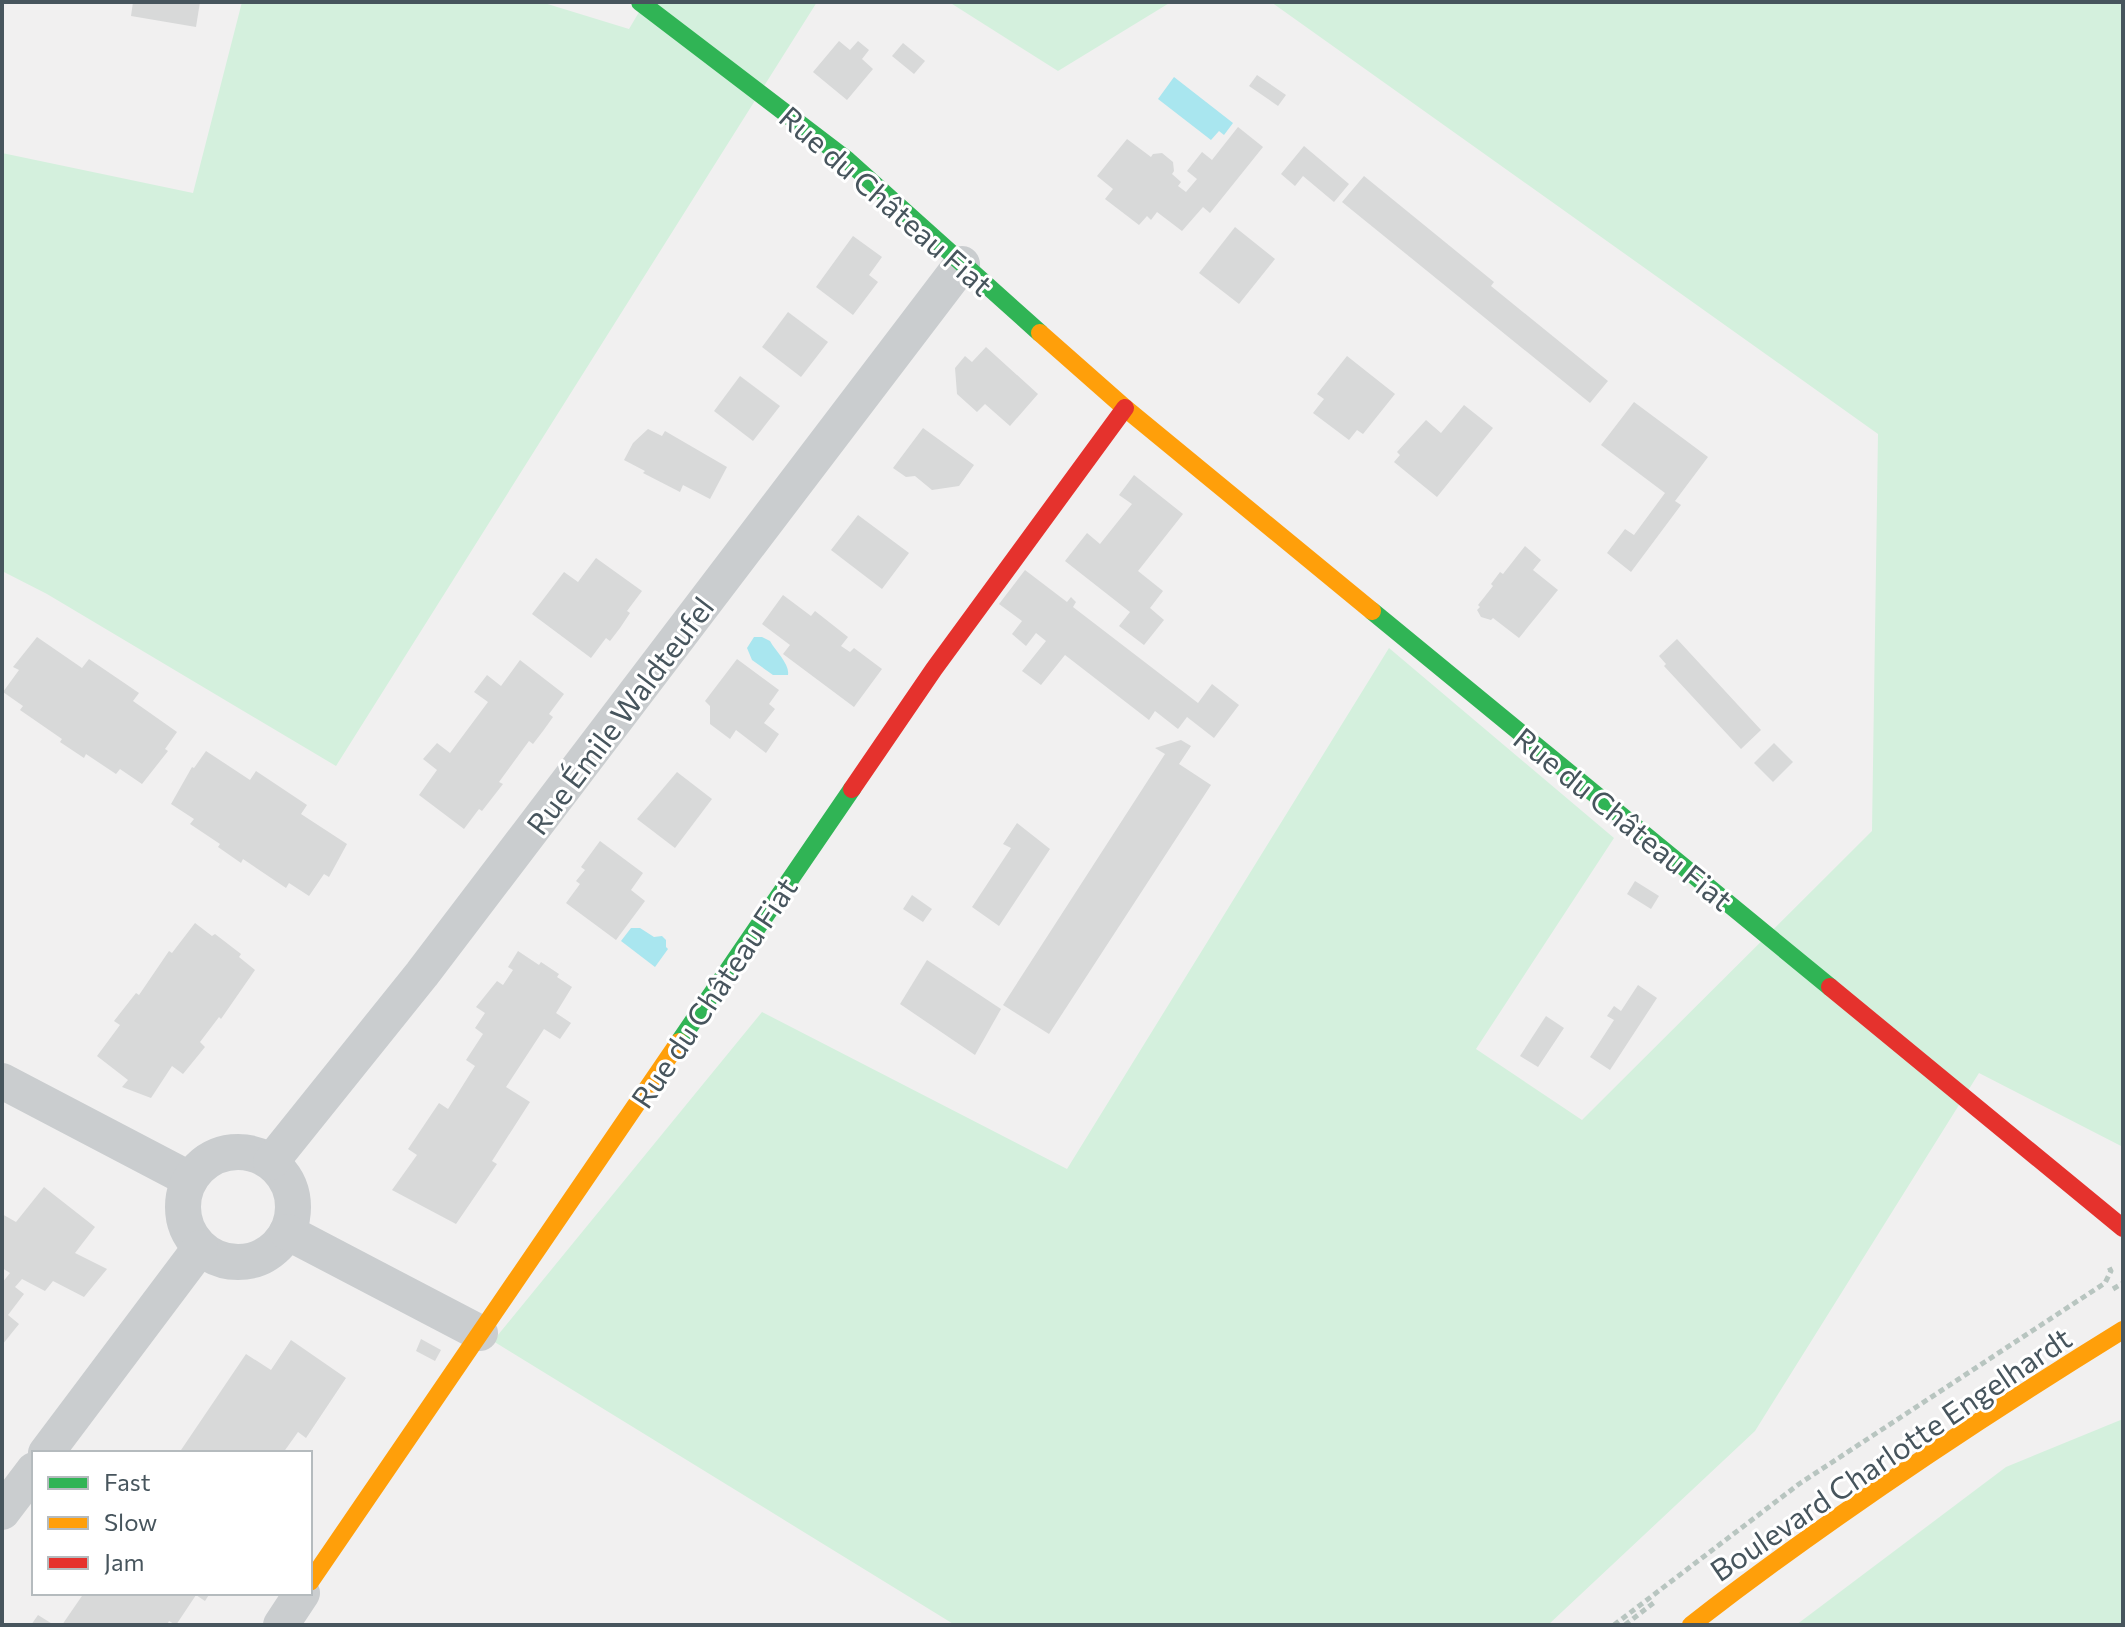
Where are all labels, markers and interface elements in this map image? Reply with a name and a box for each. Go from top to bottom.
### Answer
street label: Rue du Château Fiat [773,97,1001,303]
street label: Rue Émile Waldteufel [518,589,720,841]
street label: Rue du Château Fiat [1507,719,1741,917]
street label: Rue du Château Fiat [622,870,804,1114]
street label: Boulevard Charlotte Engelhardt [1702,1318,2078,1588]
legend [32,1451,312,1595]
text: Fast [104,1467,151,1496]
text: Slow [104,1507,157,1536]
text: Jam [104,1547,144,1576]

